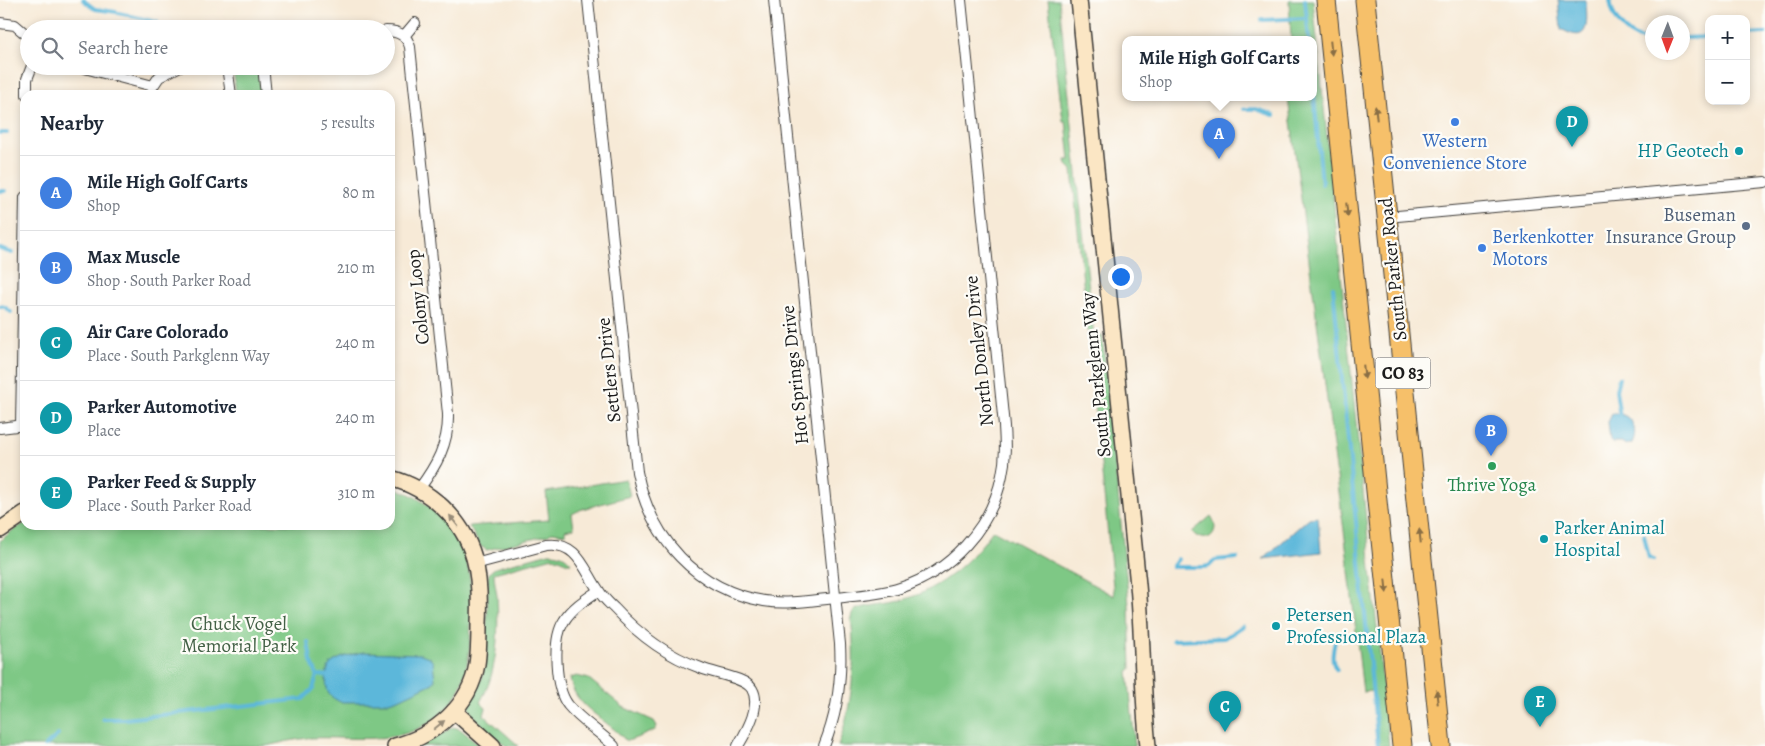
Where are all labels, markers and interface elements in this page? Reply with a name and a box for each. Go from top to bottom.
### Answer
north arrow [1645,15,1690,60]
map controls [1705,15,1750,105]
button: + [1705,15,1750,60]
search box [20,20,395,75]
icon: search [38,34,66,62]
text: Search here [78,35,168,61]
popup [1122,36,1317,101]
one-way arrow [1327,41,1335,57]
text: Mile High Golf Carts [1139,45,1300,71]
button: − [1705,60,1750,105]
text: Shop [1139,71,1172,93]
one-way arrow [1372,105,1380,121]
pin: D [1556,106,1588,147]
text: Nearby [40,109,103,137]
text: 5 results [321,112,375,134]
marker: Western Convenience Store [1449,116,1461,128]
pin: A [1203,118,1235,159]
place label: Western Convenience Store [1383,128,1527,176]
place label: HP Geotech [1637,138,1729,164]
marker: HP Geotech [1733,145,1745,157]
text: Mile High Golf Carts [87,169,248,195]
text: A [51,182,61,204]
text: 80 m [342,182,375,204]
text: Shop [87,195,120,217]
street label: South Parker Road [1372,195,1413,342]
one-way arrow [1343,202,1351,218]
place label: Buseman Insurance Group [1605,202,1736,250]
marker: Buseman Insurance Group [1740,220,1752,232]
place label: Berkenkotter Motors [1492,224,1594,272]
marker: Berkenkotter Motors [1476,242,1488,254]
text: Max Muscle [87,244,180,270]
street label: Colony Loop [400,248,436,346]
text: B [51,257,61,279]
text: 210 m [337,257,375,279]
your location [1108,264,1134,290]
text: Shop · South Parker Road [87,270,251,292]
street label: North Donley Drive [958,274,1000,428]
street label: South Parkglenn Way [1074,291,1118,459]
street label: Hot Springs Drive [775,304,815,446]
street label: Settlers Drive [591,316,627,424]
text: Air Care Colorado [87,319,229,345]
text: C [51,332,61,354]
text: 240 m [335,332,375,354]
text: Place · South Parkglenn Way [87,345,270,367]
road number: CO 83 [1376,358,1430,388]
one-way arrow [1360,364,1368,380]
text: Parker Automotive [87,394,237,420]
text: D [50,407,62,429]
text: 240 m [335,407,375,429]
pin: B [1475,415,1507,456]
text: Place [87,420,121,442]
marker: Thrive Yoga [1486,460,1498,472]
text: Parker Feed & Supply [87,469,256,495]
place label: Thrive Yoga [1448,472,1537,498]
text: E [51,482,61,504]
text: 310 m [338,482,375,504]
text: Place · South Parker Road [87,495,252,517]
one-way arrow [449,514,460,527]
place label: Parker Animal Hospital [1554,515,1665,563]
one-way arrow [1416,528,1424,544]
marker: Parker Animal Hospital [1538,533,1550,545]
one-way arrow [1382,578,1390,594]
place label: Petersen Professional Plaza [1286,602,1427,650]
park label: Chuck Vogel Memorial Park [181,611,297,659]
marker: Petersen Professional Plaza [1270,620,1282,632]
pin: E [1524,686,1556,727]
one-way arrow [1433,689,1441,705]
pin: C [1209,691,1241,732]
one-way arrow [432,720,445,731]

